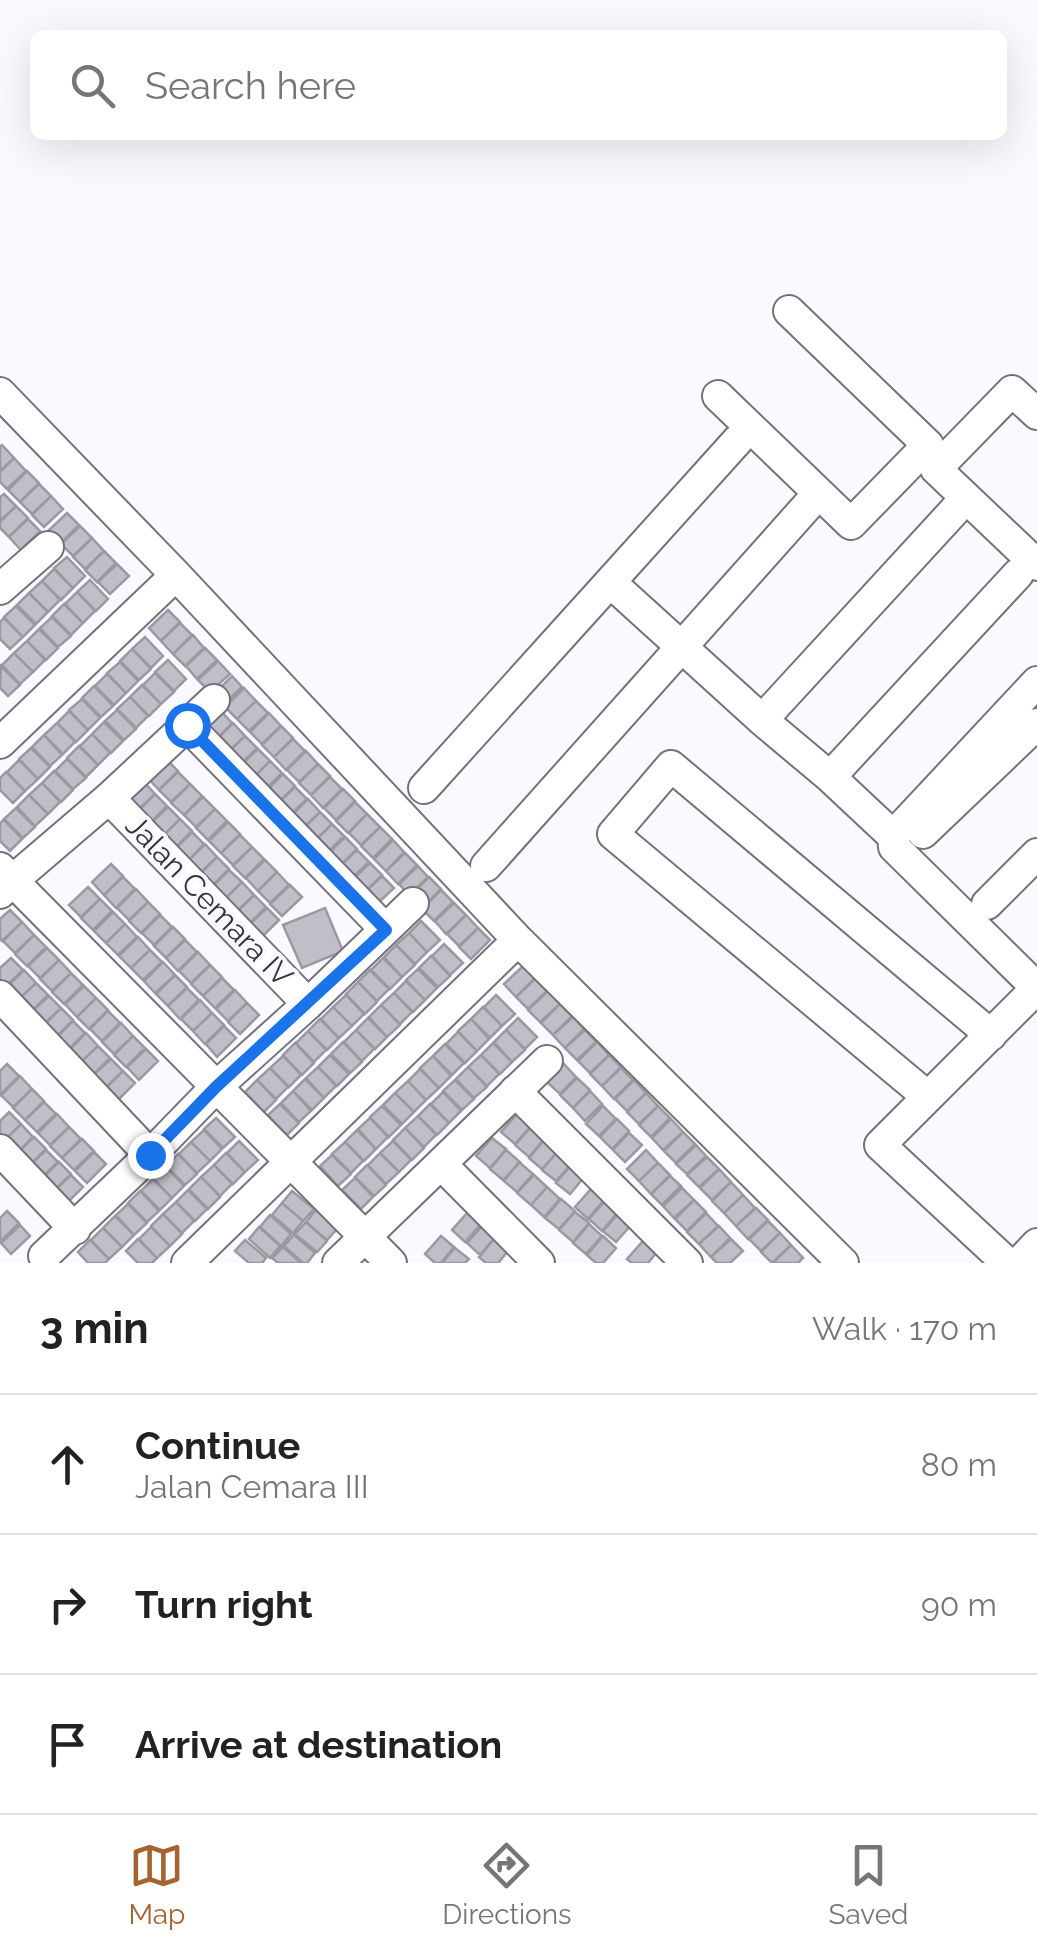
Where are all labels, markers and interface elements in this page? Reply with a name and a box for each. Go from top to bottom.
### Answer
search box [30,30,1007,140]
icon: search [65,58,120,113]
text: Search here [145,63,356,108]
route start [165,703,211,749]
street label: Jalan Cemara IV [119,808,300,994]
route end [128,1133,174,1179]
text: 3 min [40,1304,149,1353]
text: Walk · 170 m [812,1310,997,1347]
text: Continue [135,1423,300,1468]
icon: ahead [40,1437,95,1492]
text: 80 m [921,1446,997,1483]
text: Jalan Cemara III [135,1468,369,1505]
icon: right [40,1577,95,1632]
text: Turn right [135,1582,312,1627]
text: 90 m [921,1586,997,1623]
icon: arrive [40,1717,95,1772]
text: Arrive at destination [135,1722,502,1767]
tab: Map [128,1838,185,1931]
tab: Directions [442,1838,572,1931]
tab: Saved [828,1838,909,1931]

